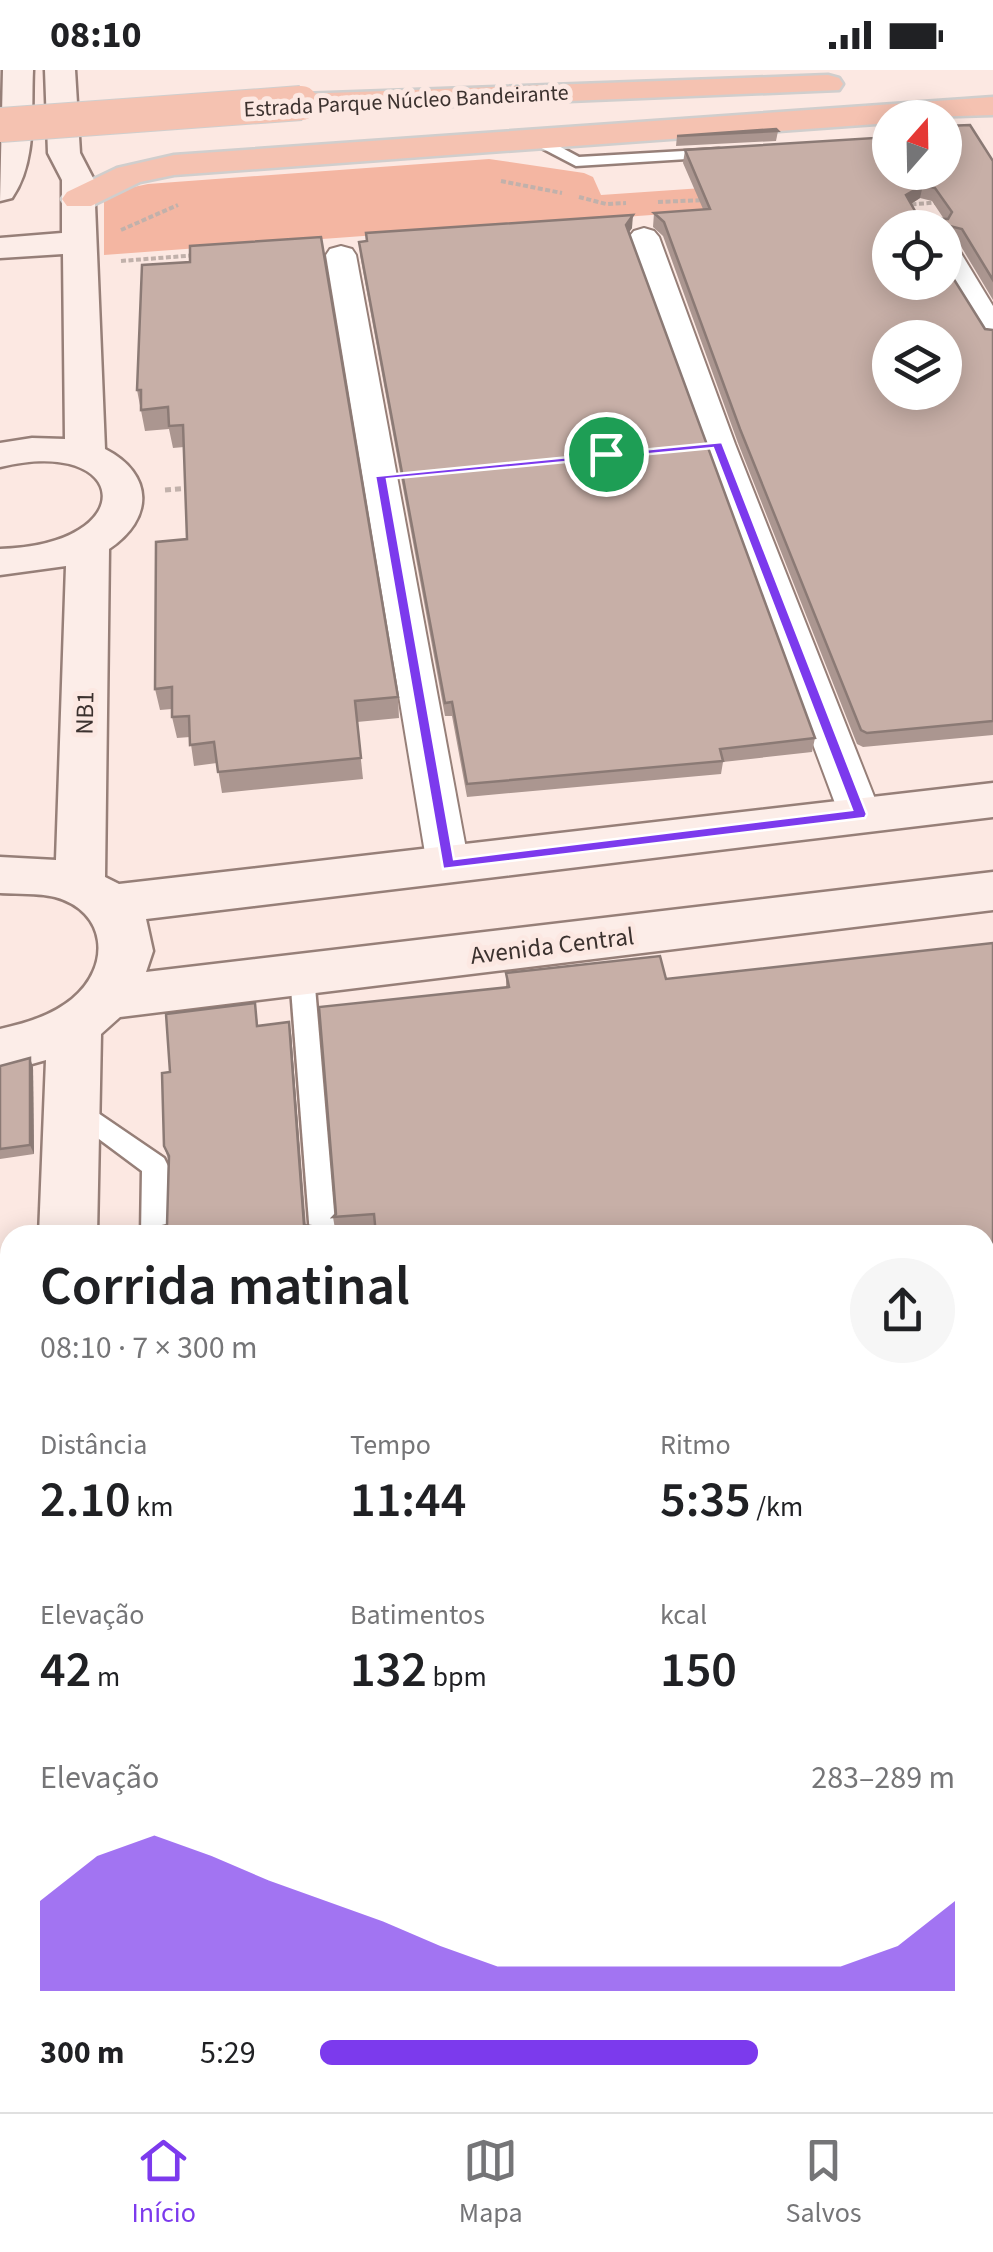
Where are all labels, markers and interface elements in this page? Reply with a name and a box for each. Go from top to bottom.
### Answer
text: 08:10 [50,8,142,62]
street label: Estrada Parque Núcleo Bandeirante [243,77,569,125]
north arrow [872,100,962,190]
map controls [872,100,962,410]
button: locate [872,210,962,300]
button: layers [872,320,962,410]
pin [564,412,649,497]
icon: arrive [579,427,634,482]
street label: NB1 [67,691,103,735]
street label: Avenida Central [468,918,636,974]
text: Corrida matinal [40,1248,410,1326]
button: share [850,1258,955,1363]
text: 08:10 · 7 × 300 m [40,1325,258,1371]
text: Distância [40,1425,147,1465]
text: Tempo [350,1425,431,1465]
text: Ritmo [660,1425,731,1465]
text: 2.10 [40,1465,131,1536]
text: 11:44 [350,1465,466,1536]
text: 5:35 [660,1465,751,1536]
text: km [131,1487,173,1527]
text: /km [751,1487,803,1527]
text: Elevação [40,1595,144,1635]
text: Batimentos [350,1595,485,1635]
text: kcal [660,1595,707,1635]
text: 42 [40,1635,91,1706]
text: 132 [350,1635,427,1706]
text: 150 [660,1635,737,1706]
text: m [91,1657,120,1697]
text: bpm [427,1657,487,1697]
text: Elevação [40,1755,159,1801]
text: 283–289 m [811,1755,955,1801]
text: 300 m [40,2030,125,2076]
text: 5:29 [200,2030,256,2076]
tab: Início [131,2133,196,2233]
tab: Mapa [459,2133,523,2233]
tab: Salvos [785,2133,862,2233]

